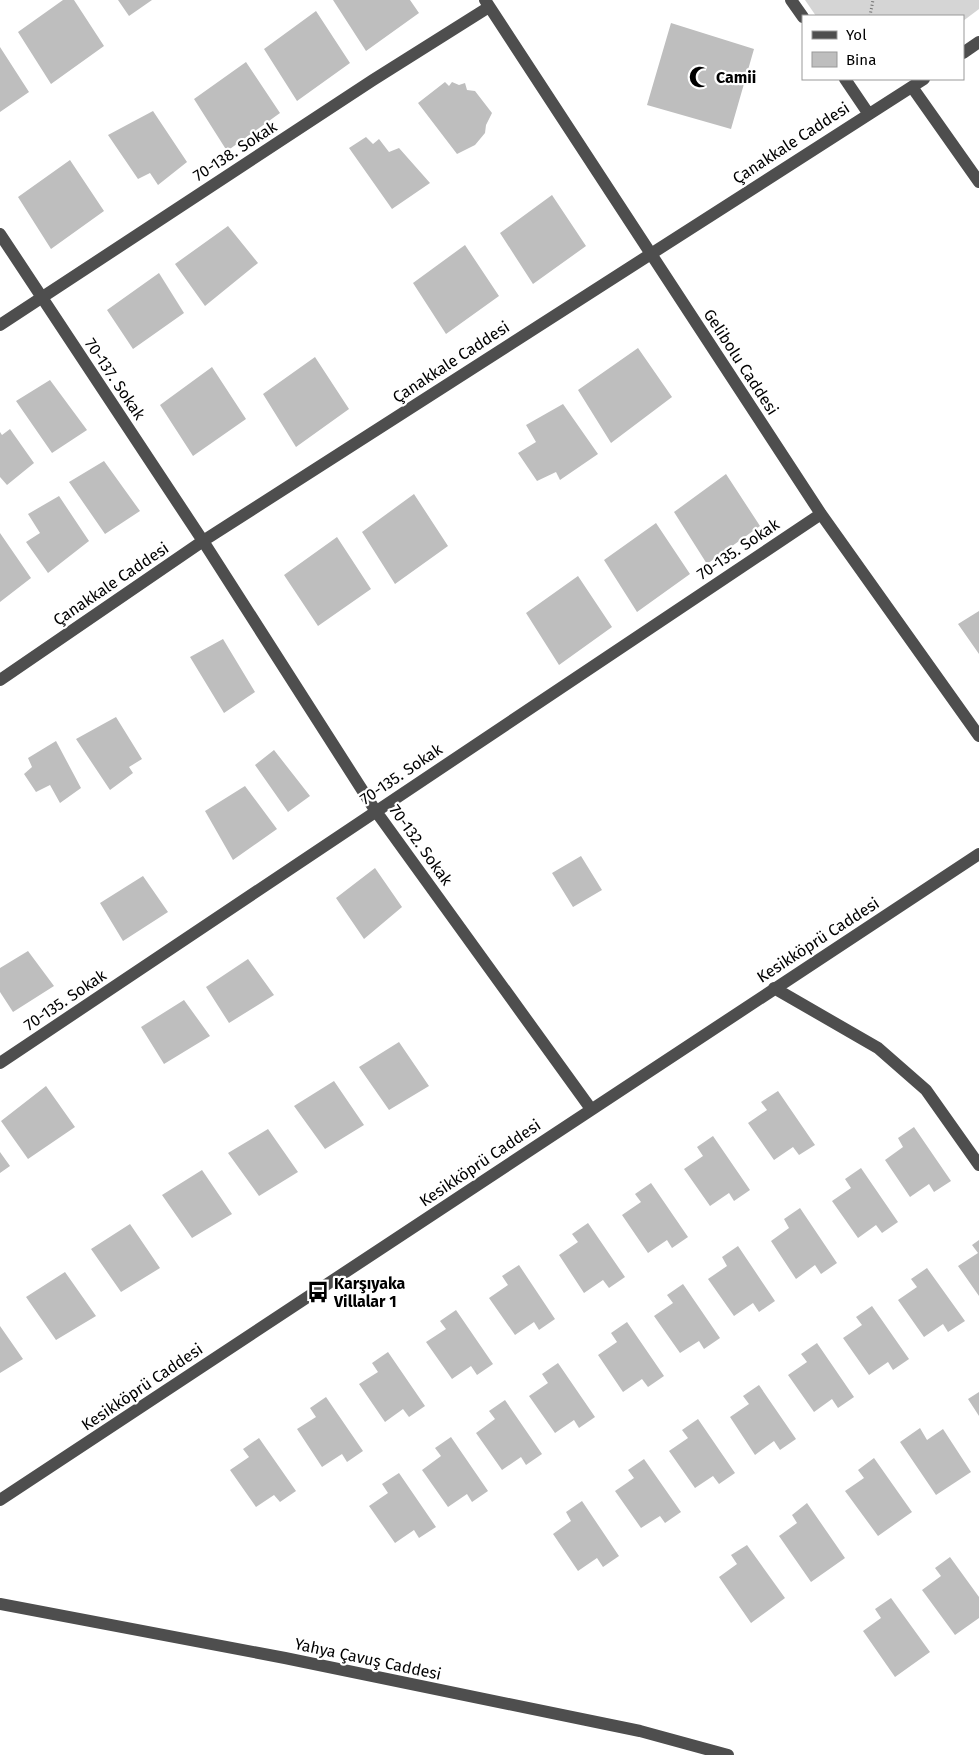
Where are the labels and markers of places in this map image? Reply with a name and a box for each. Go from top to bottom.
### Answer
mosque icon: Camii [687,64,713,90]
place label: Camii [716,68,756,87]
place label: Karşıyaka Villalar 1 [333,1274,406,1311]
bus stop icon: Karşıyaka Villalar 1 [305,1279,331,1305]

